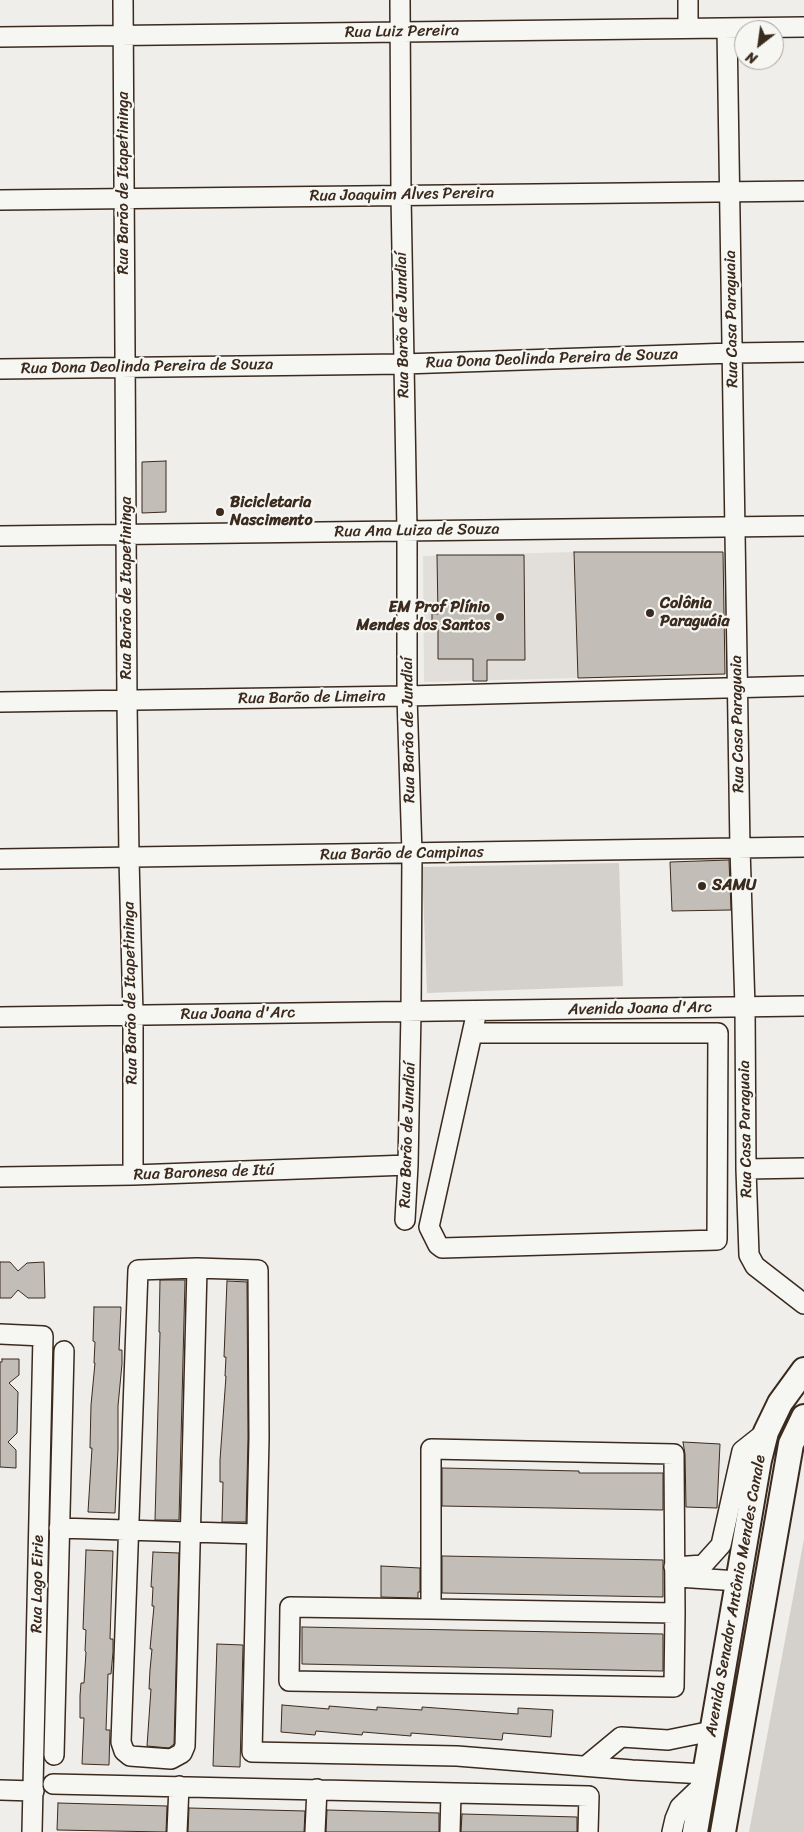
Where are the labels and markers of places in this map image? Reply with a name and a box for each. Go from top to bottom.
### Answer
place label: Bicicletaria Nascimento [230,493,313,531]
marker: Bicicletaria Nascimento [214,506,226,518]
place label: Colônia Paraguáia [660,594,729,632]
place label: EM Prof Plínio Mendes dos Santos [356,598,490,636]
marker: Colônia Paraguáia [644,607,656,619]
marker: EM Prof Plínio Mendes dos Santos [494,611,506,623]
place label: SAMU [712,876,757,896]
marker: SAMU [696,880,708,892]

